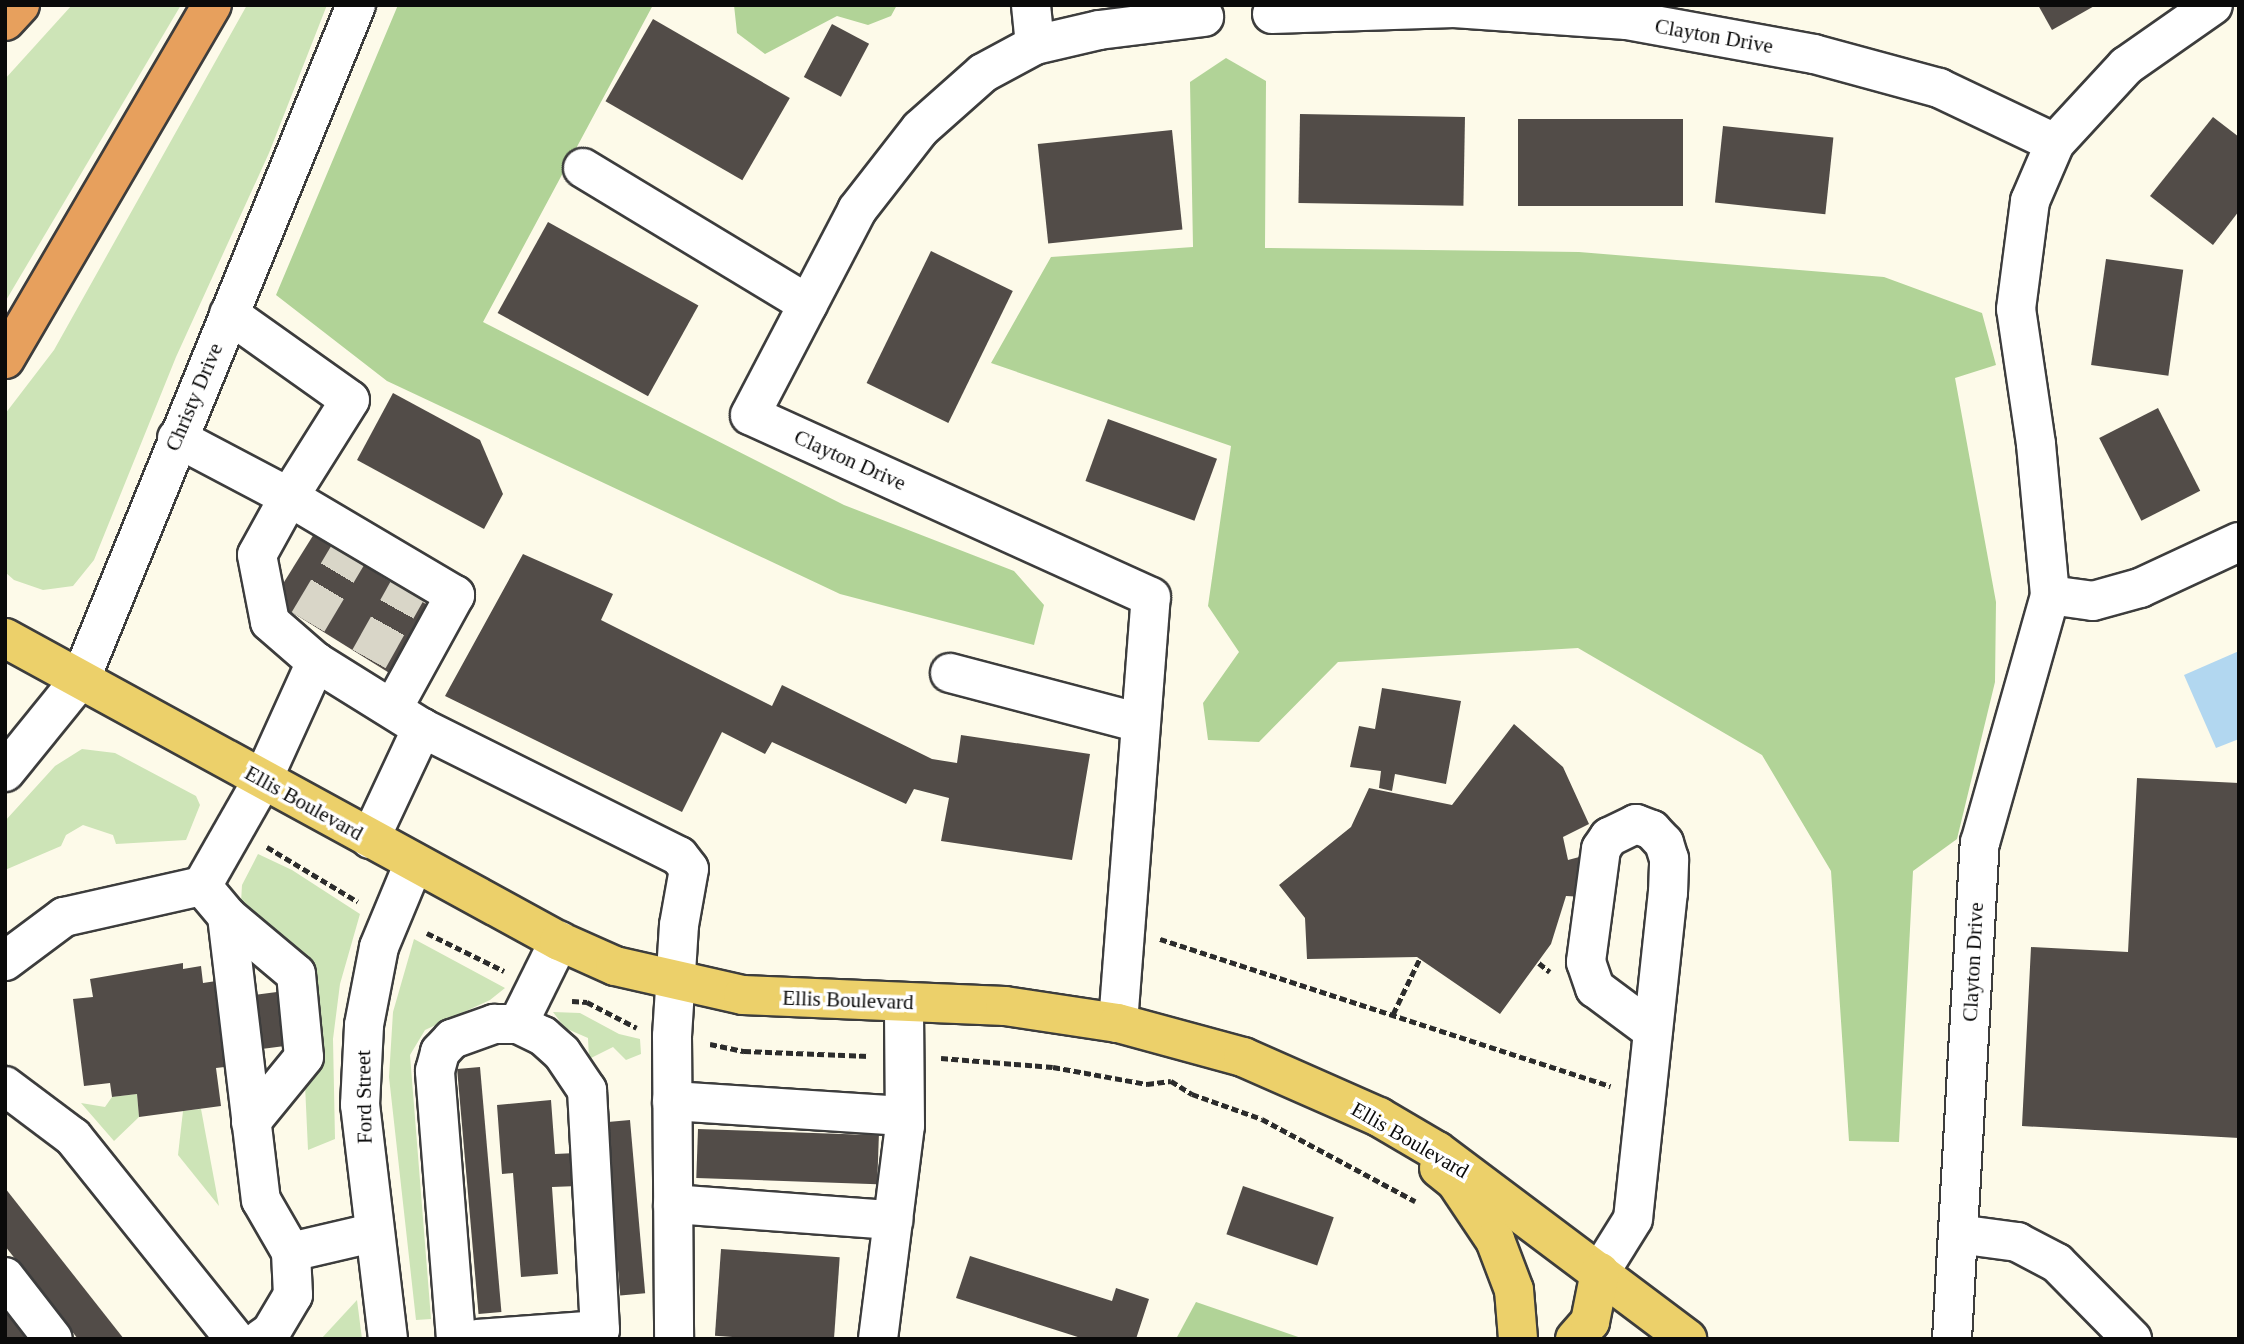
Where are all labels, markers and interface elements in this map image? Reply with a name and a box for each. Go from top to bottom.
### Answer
street label: Clayton Drive [1653,13,1775,59]
street label: Christy Drive [160,339,228,455]
street label: Clayton Drive [790,424,910,496]
street label: Ellis Boulevard [241,760,367,846]
street label: Clayton Drive [1957,902,1989,1022]
street label: Ellis Boulevard [782,985,914,1015]
street label: Ford Street [351,1050,377,1144]
street label: Ellis Boulevard [1347,1096,1473,1184]

